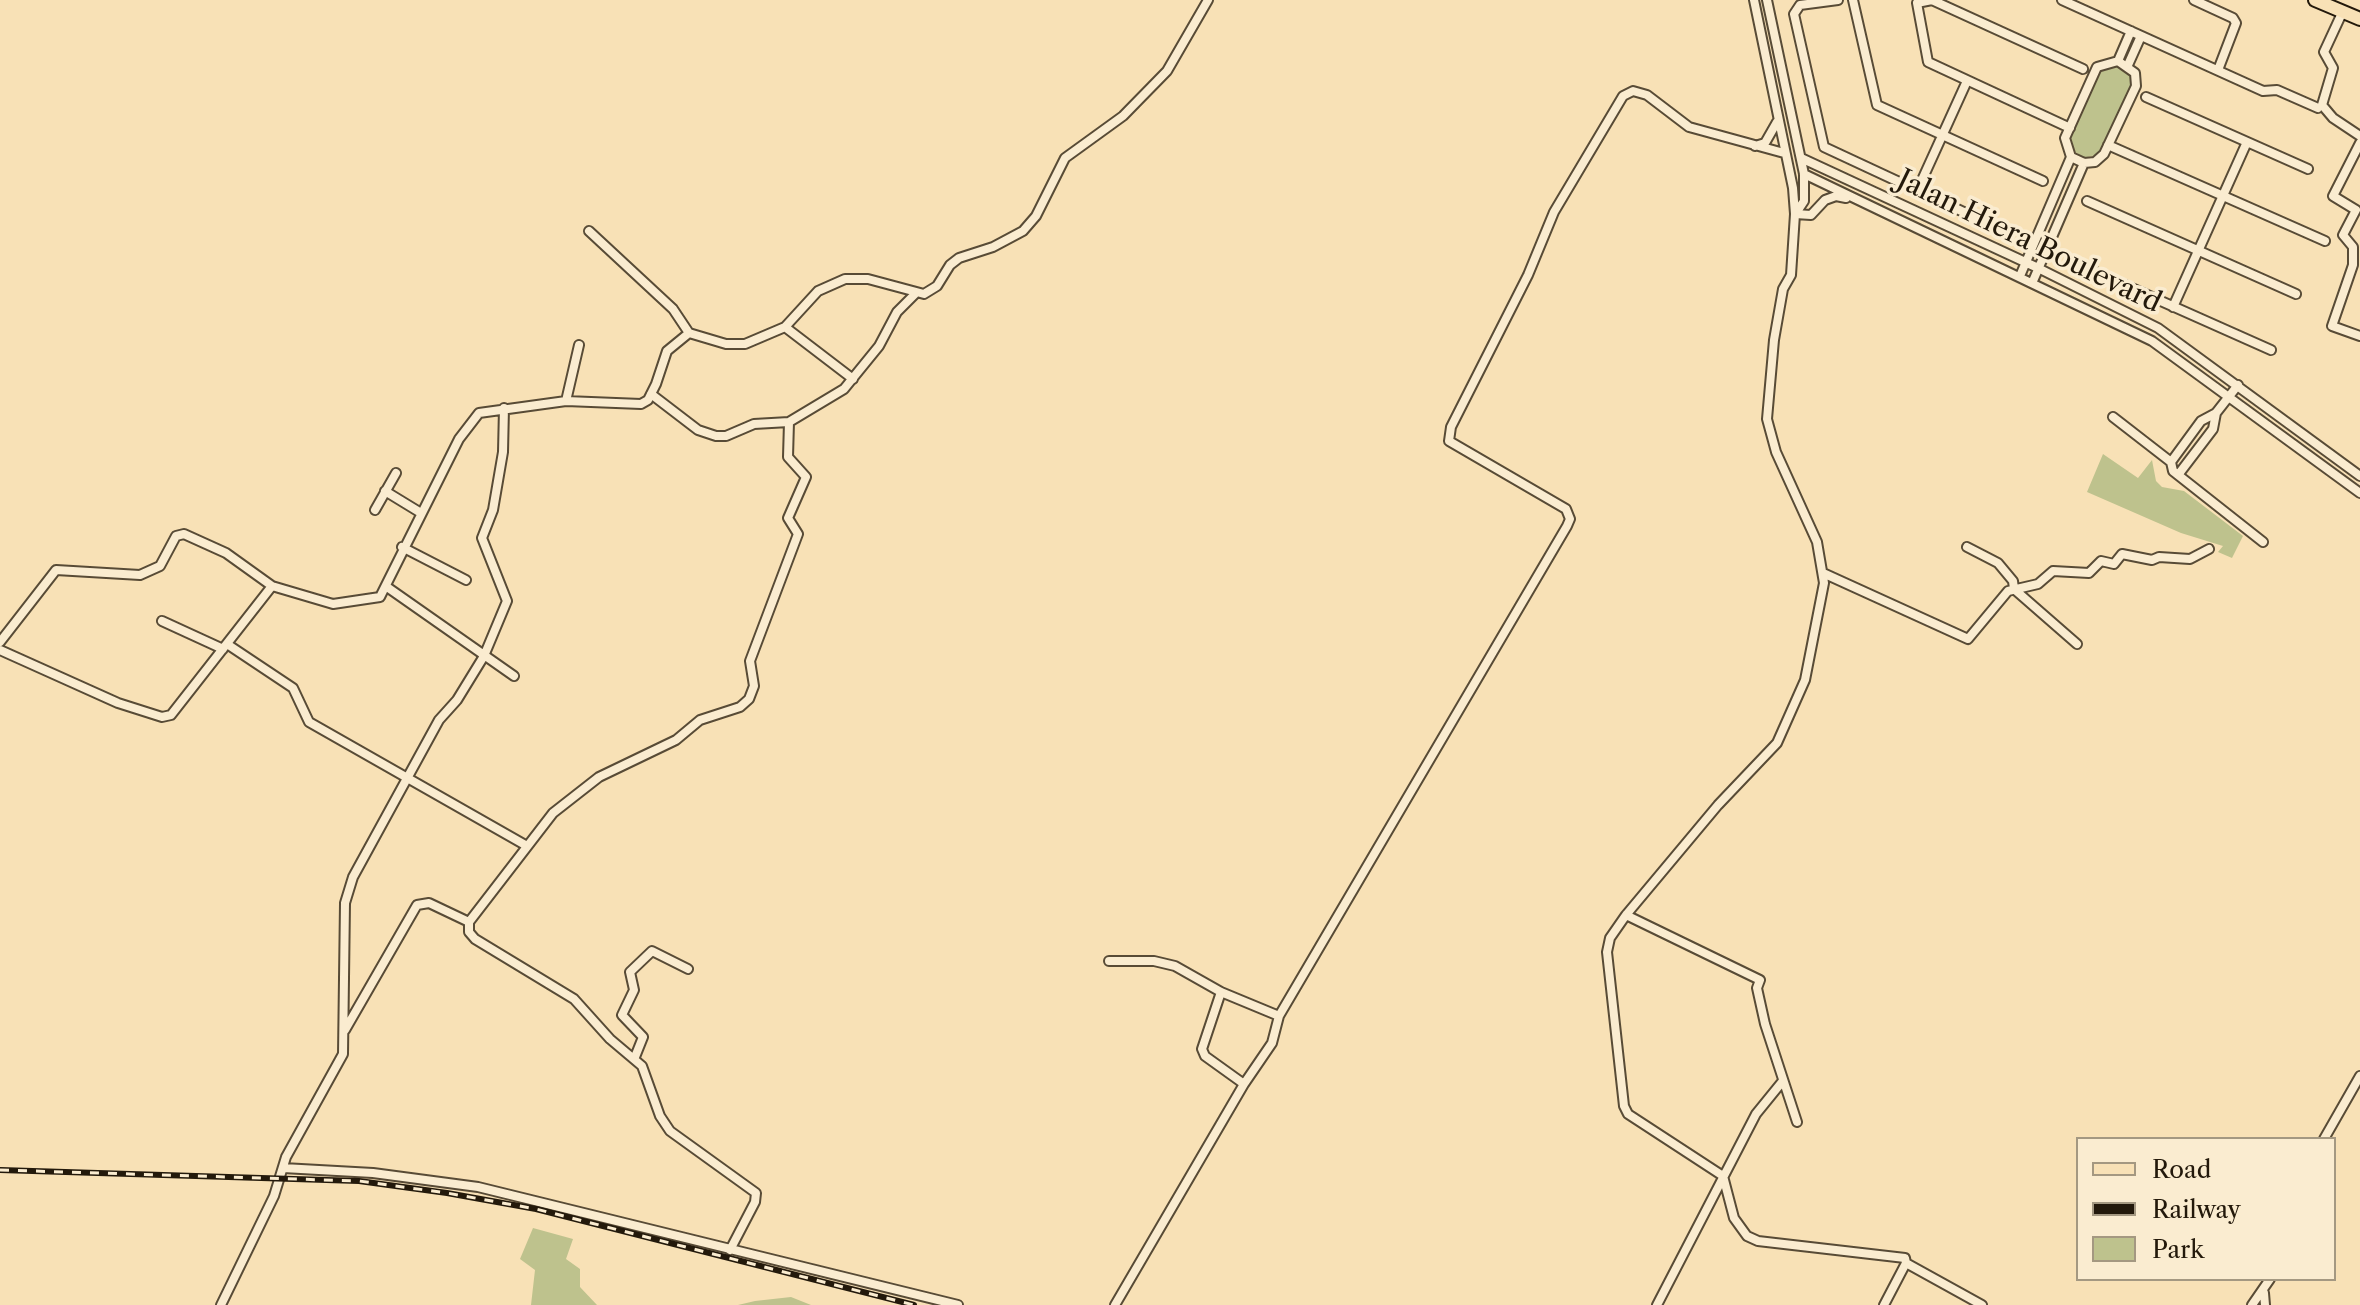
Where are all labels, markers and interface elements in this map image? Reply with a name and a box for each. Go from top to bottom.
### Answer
street label: Jalan Hiera Boulevard [1892,163,2166,321]
legend [2076,1137,2336,1281]
text: Road [2152,1155,2211,1184]
text: Railway [2152,1195,2241,1224]
text: Park [2152,1235,2204,1264]

